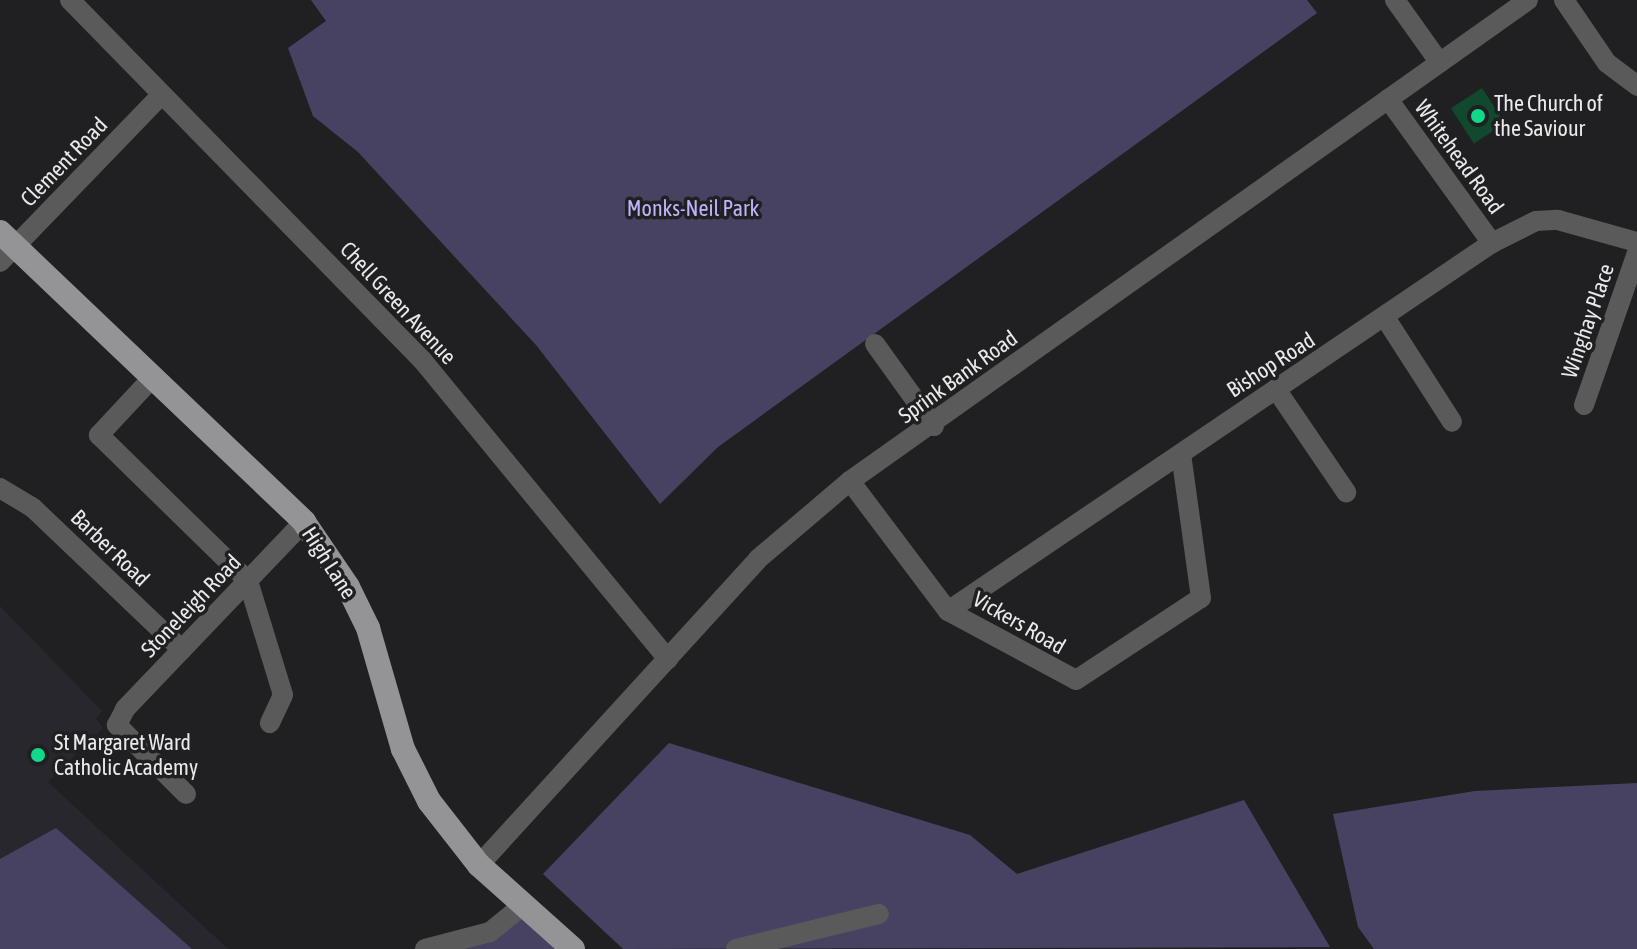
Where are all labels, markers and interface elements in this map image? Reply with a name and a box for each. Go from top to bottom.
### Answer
place label: The Church of the Saviour [1494,90,1603,142]
street label: Whitehead Road [1409,95,1509,219]
marker: The Church of the Saviour [1469,107,1487,125]
street label: Clement Road [15,112,113,212]
park label: Monks-Neil Park [627,196,759,222]
street label: Chell Green Avenue [335,236,461,370]
street label: Winghay Place [1556,260,1620,382]
street label: Sprink Bank Road [893,325,1023,429]
street label: Bishop Road [1222,327,1320,403]
street label: Barber Road [65,504,155,592]
street label: High Lane [296,522,362,604]
street label: Stoneleigh Road [136,549,246,663]
street label: Vickers Road [968,586,1070,660]
place label: St Margaret Ward Catholic Academy [54,729,198,780]
marker: St Margaret Ward Catholic Academy [29,746,47,764]

